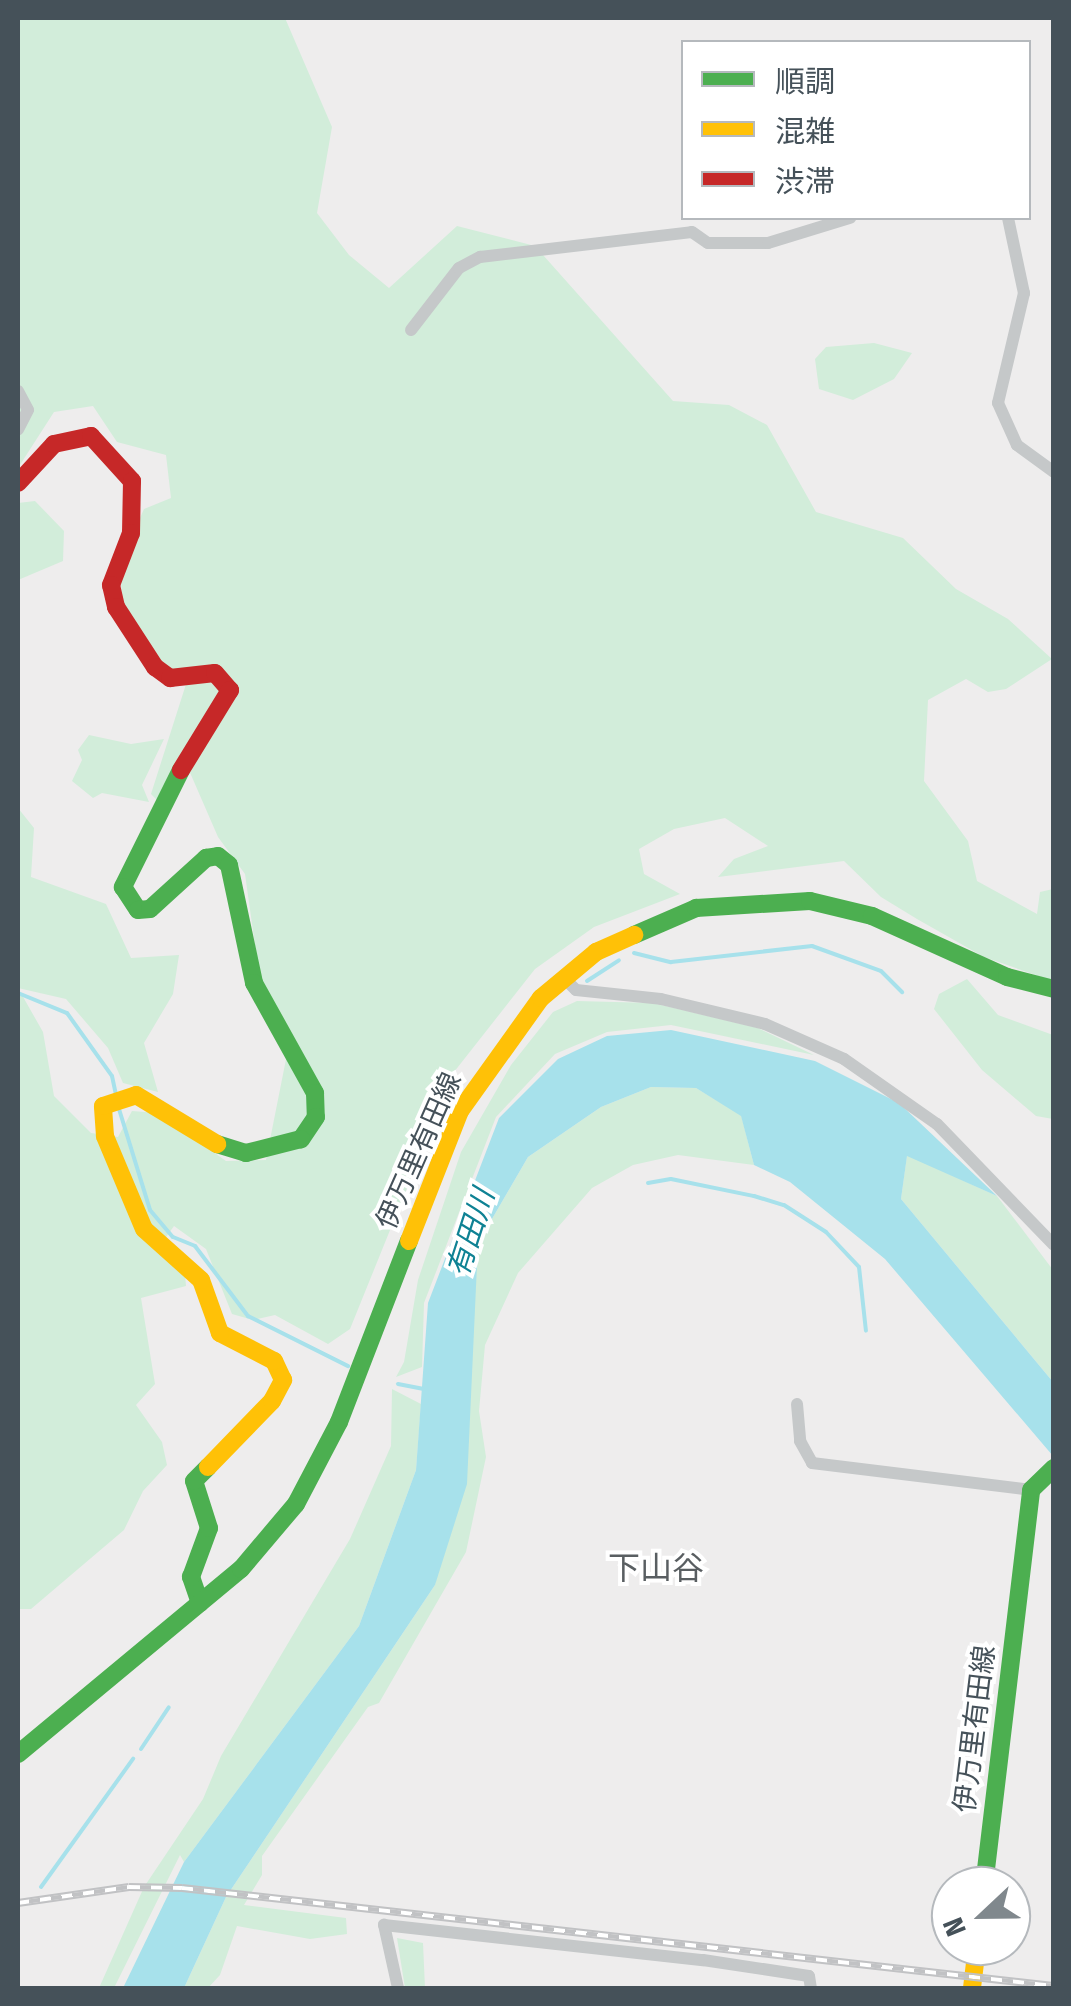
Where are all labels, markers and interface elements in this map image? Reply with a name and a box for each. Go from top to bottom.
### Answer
legend [681,40,1031,220]
text: 順調 [775,64,835,100]
text: 混雑 [775,114,835,150]
text: 渋滞 [775,164,835,200]
street label: 伊万里有田線 [369,1067,469,1235]
water label: 有田川 [440,1185,502,1281]
district label: 下山谷 [608,1549,704,1587]
street label: 伊万里有田線 [948,1644,1002,1814]
north arrow [931,1866,1031,1966]
text: N [936,1913,973,1941]

